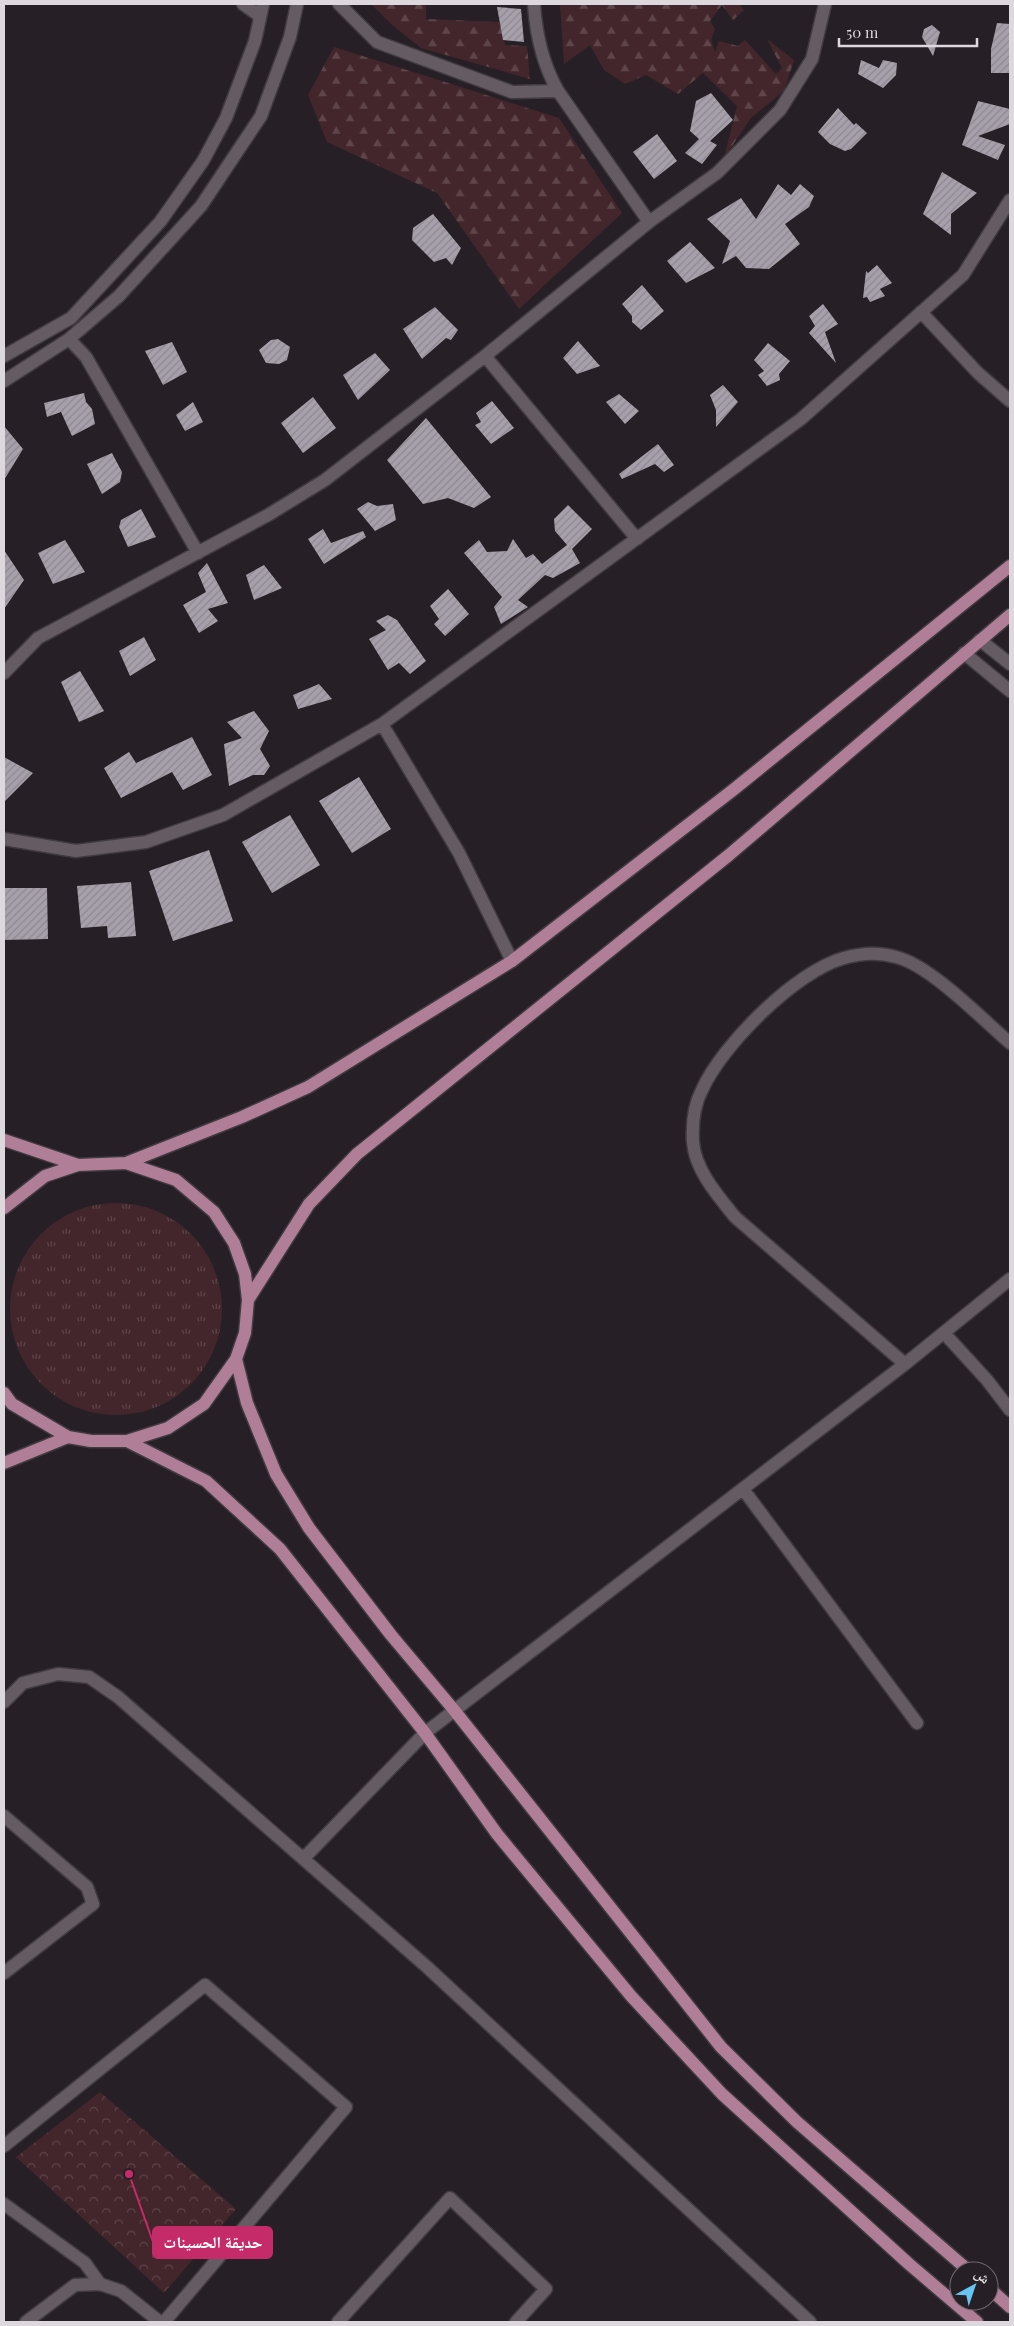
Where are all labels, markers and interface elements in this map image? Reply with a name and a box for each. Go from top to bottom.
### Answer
scale bar [839,15,976,47]
text: 50 m [846,22,879,42]
callout: حديقة الحسينات [153,2227,272,2258]
text: حديقة الحسينات [163,2231,263,2252]
north arrow [949,2261,999,2311]
text: ش [971,2264,995,2288]

